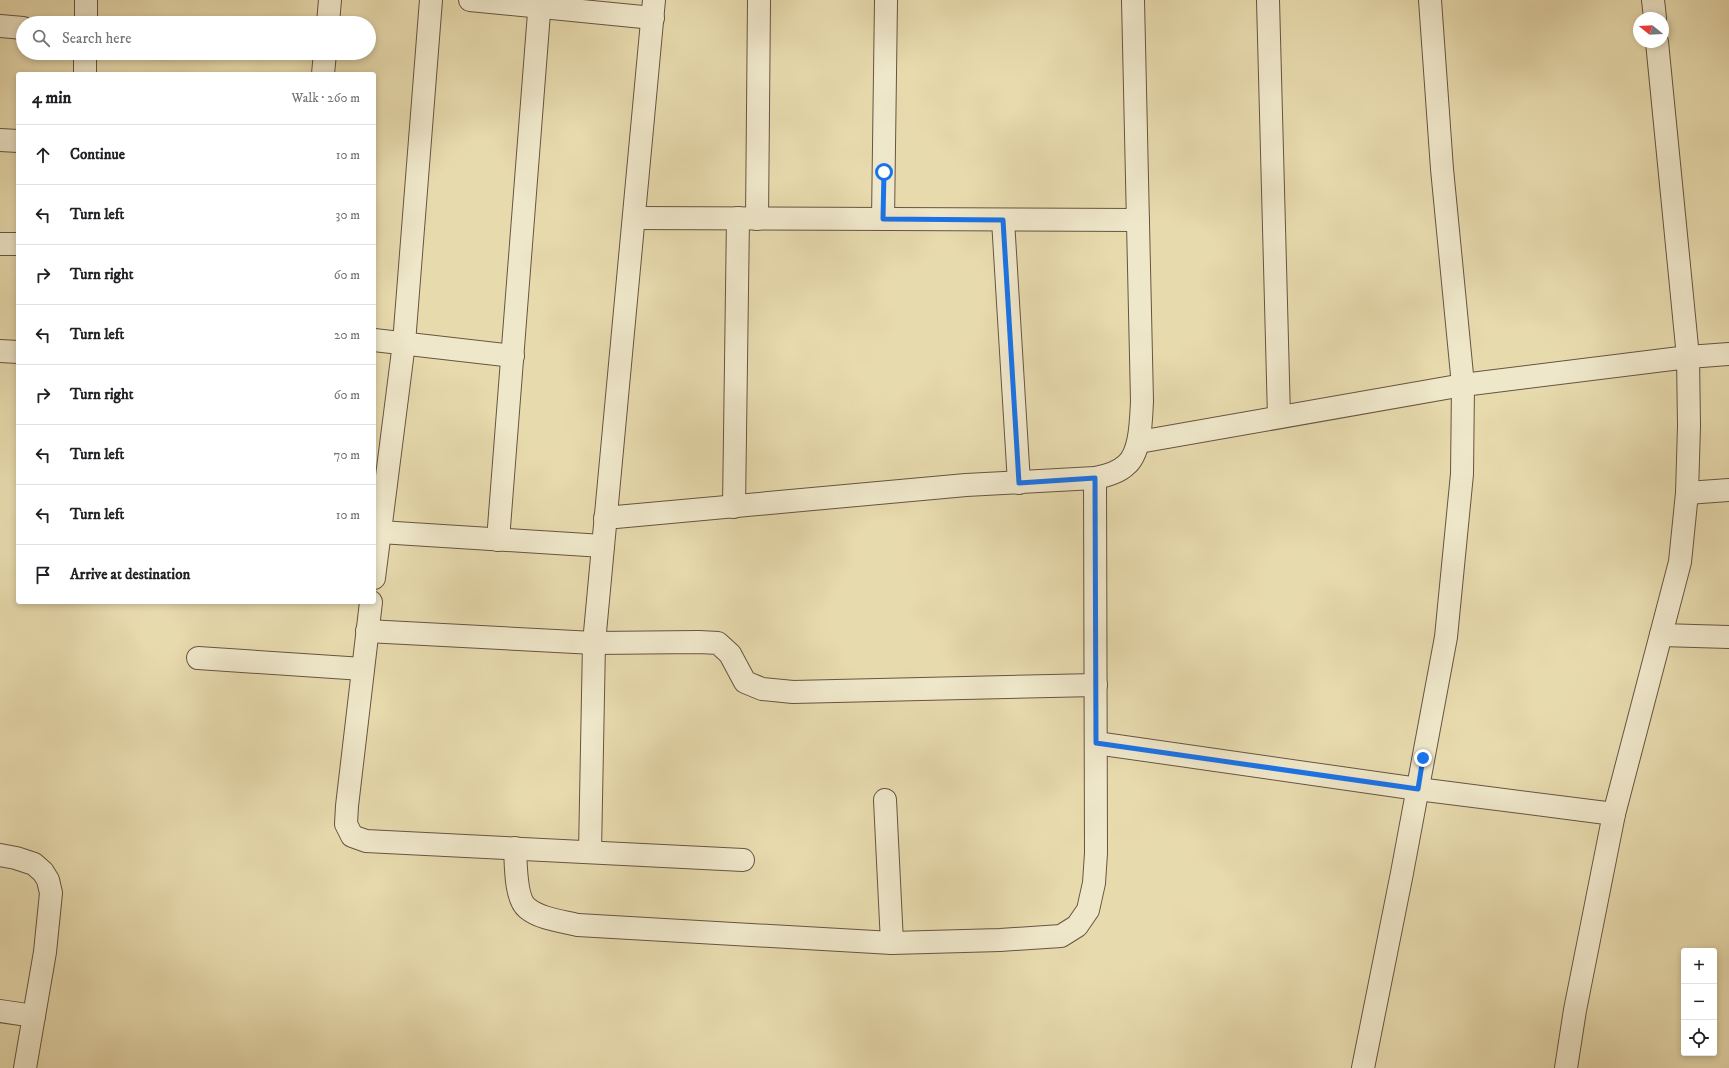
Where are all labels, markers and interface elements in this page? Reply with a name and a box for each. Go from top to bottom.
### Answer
north arrow [1633,12,1669,48]
search box [16,16,376,60]
icon: search [30,27,52,49]
text: Search here [62,29,131,48]
text: 4 min [32,87,71,109]
text: Walk · 260 m [292,90,360,106]
icon: ahead [32,144,54,166]
text: Continue [70,145,125,164]
text: 10 m [336,147,360,163]
route start [875,163,893,181]
icon: left [32,204,54,226]
text: Turn left [70,205,124,224]
text: 30 m [336,207,360,223]
icon: right [32,264,54,286]
text: Turn right [70,265,133,284]
text: 60 m [334,267,360,283]
icon: left [32,324,54,346]
text: Turn left [70,325,124,344]
text: 20 m [334,327,360,343]
icon: right [32,384,54,406]
text: Turn right [70,385,133,404]
text: 60 m [334,387,360,403]
icon: left [32,444,54,466]
text: Turn left [70,445,124,464]
text: 70 m [334,447,360,463]
icon: left [32,504,54,526]
text: Turn left [70,505,124,524]
text: 10 m [336,507,360,523]
icon: arrive [32,564,54,586]
text: Arrive at destination [70,565,190,584]
route end [1414,749,1432,767]
map controls [1681,948,1717,1056]
button: + [1681,948,1717,984]
button: − [1681,984,1717,1020]
button: locate [1681,1020,1717,1056]

